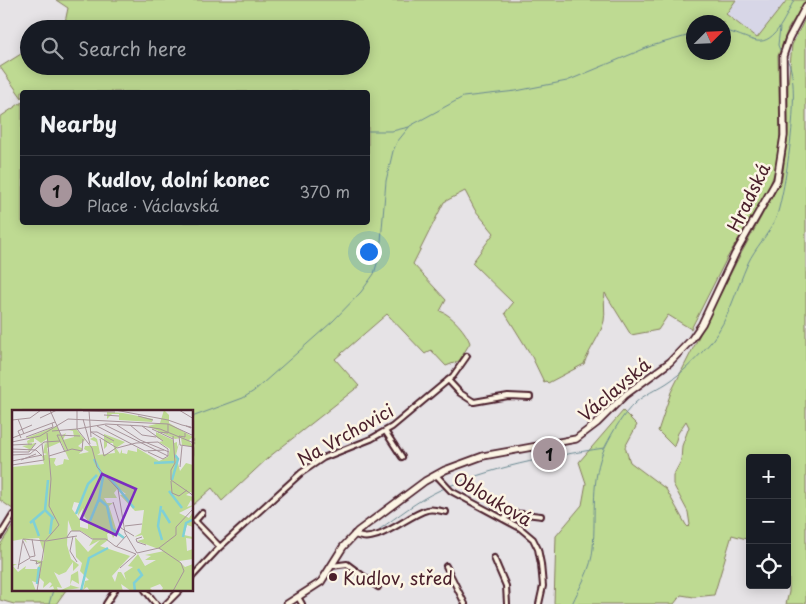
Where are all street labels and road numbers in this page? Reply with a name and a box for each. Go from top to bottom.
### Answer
street label: Hradská [720,157,777,236]
street label: Václavská [572,350,657,427]
street label: Na Vrchovici [292,396,398,472]
street label: Oblouková [448,464,538,532]

